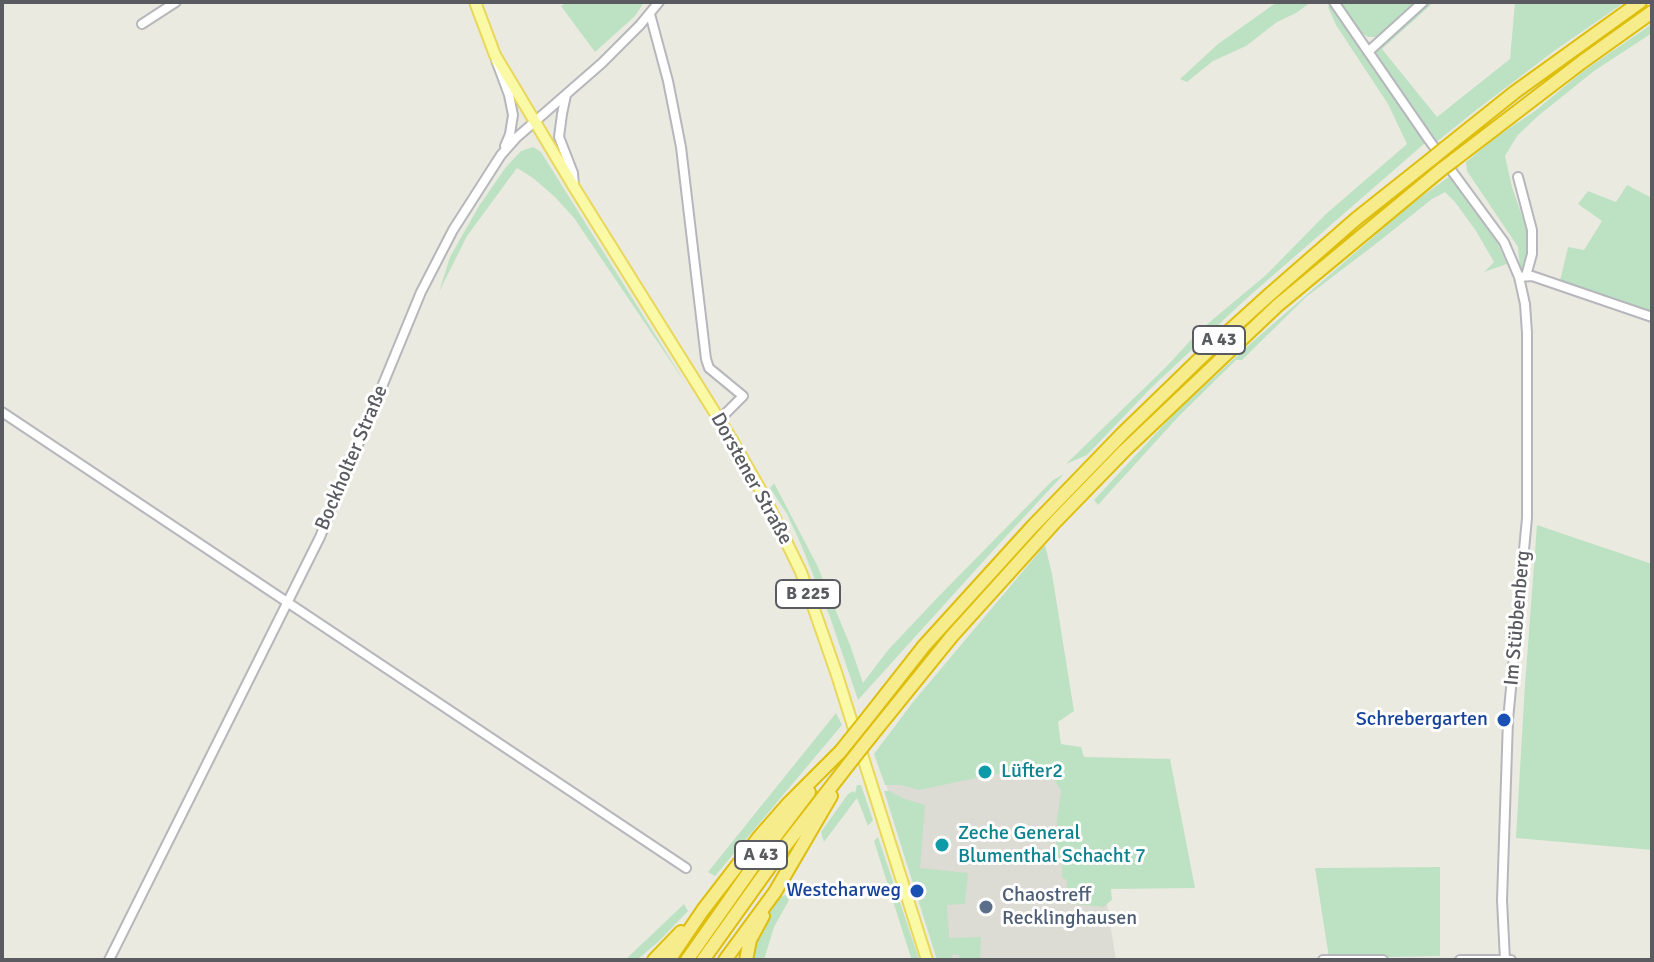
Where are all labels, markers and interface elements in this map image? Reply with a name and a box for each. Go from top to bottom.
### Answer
road number: A 43 [1193,326,1245,354]
street label: Bockholter Straße [311,382,393,534]
street label: Dorstener Straße [705,409,797,549]
street label: Im Stübbenberg [1500,549,1536,687]
road number: B 225 [776,580,840,608]
place label: Schrebergarten [1356,708,1488,732]
marker: Schrebergarten [1495,711,1513,729]
place label: Lüfter2 [1001,760,1063,784]
marker: Lüfter2 [976,763,994,781]
place label: Zeche General Blumenthal Schacht 7 [958,822,1146,869]
marker: Zeche General Blumenthal Schacht 7 [933,836,951,854]
road number: A 43 [735,841,787,869]
place label: Westcharweg [786,879,901,903]
marker: Westcharweg [908,882,926,900]
place label: Chaostreff Recklinghausen [1002,884,1137,931]
marker: Chaostreff Recklinghausen [977,898,995,916]

